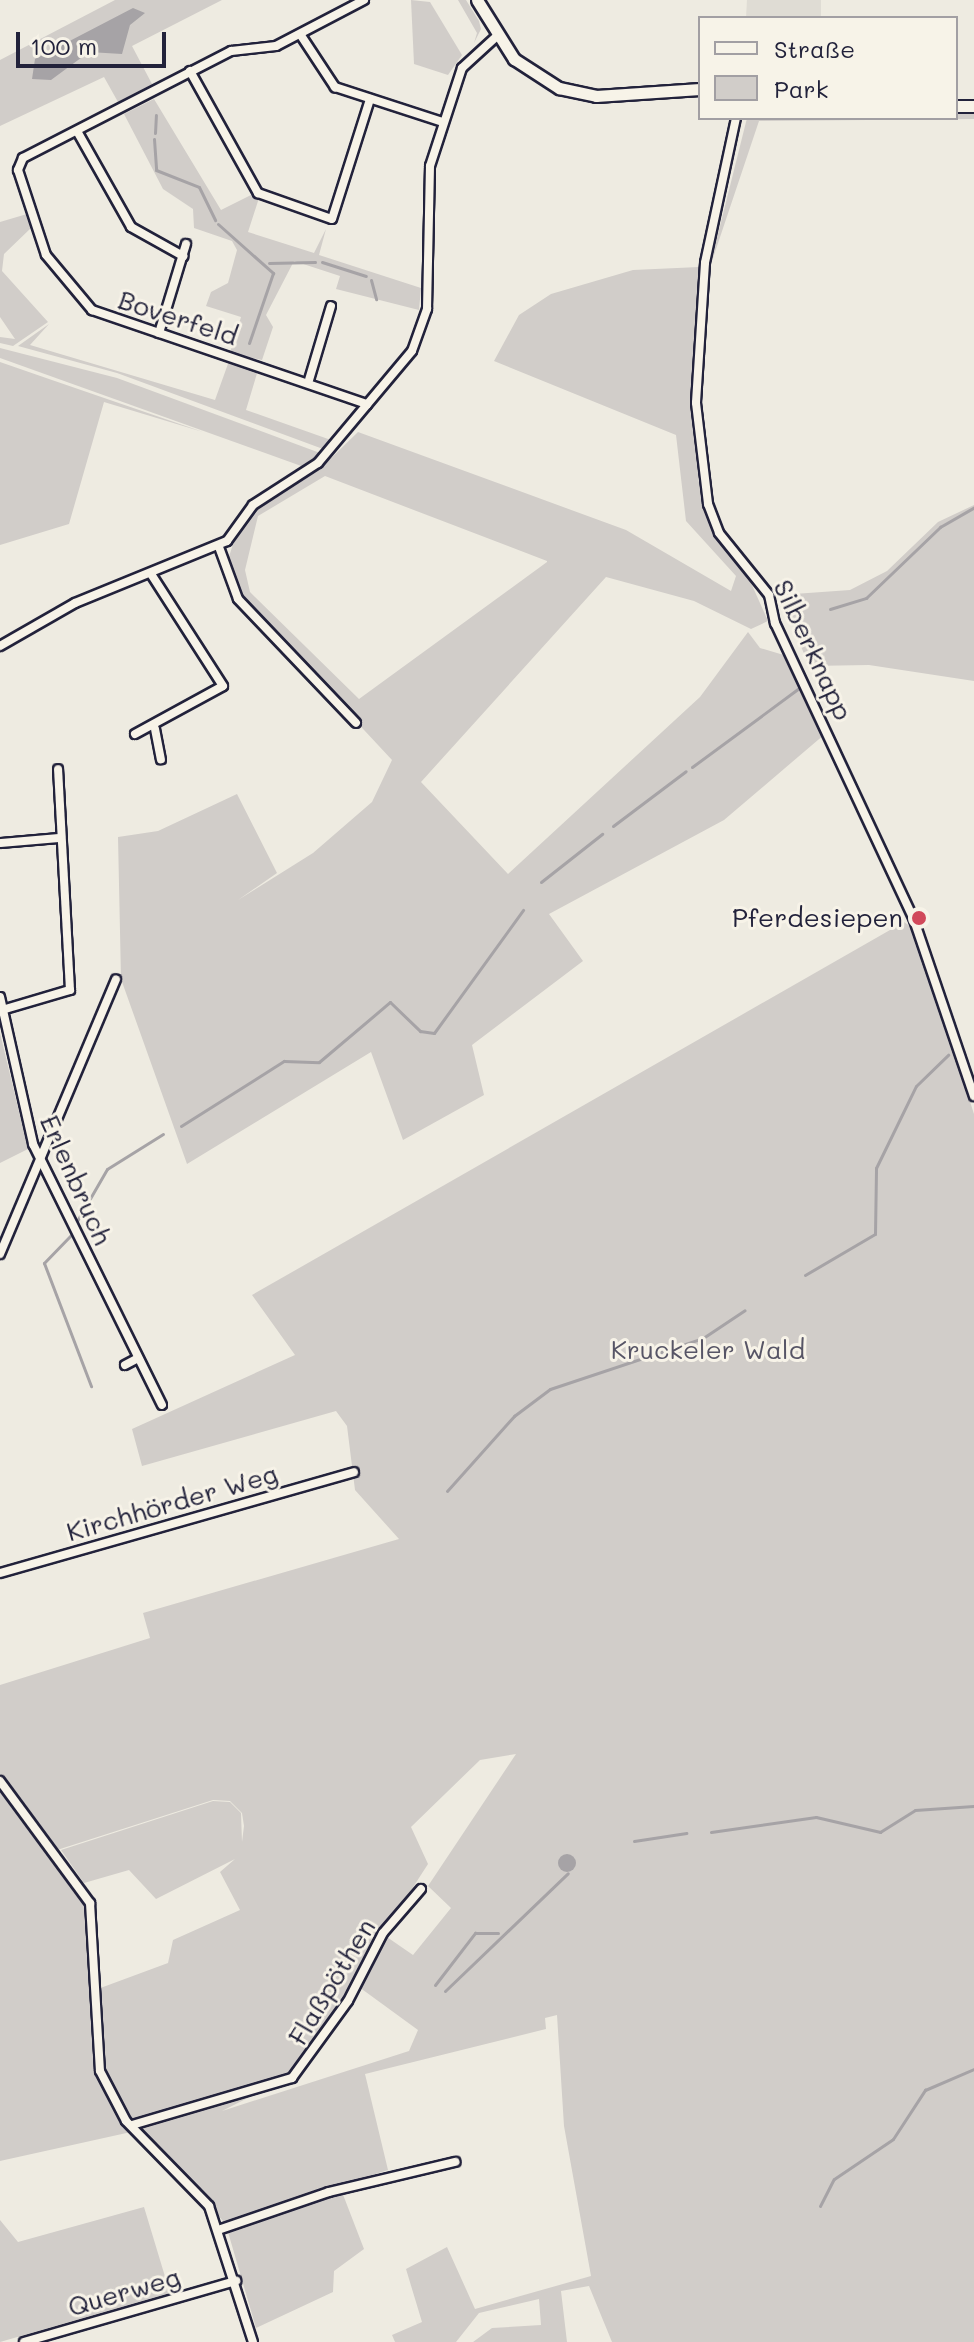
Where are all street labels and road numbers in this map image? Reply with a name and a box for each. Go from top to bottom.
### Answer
street label: Boverfeld [114,284,242,352]
street label: Silberknapp [767,575,859,725]
street label: Erlenbruch [34,1110,118,1250]
street label: Kirchhörder Weg [63,1458,281,1548]
street label: Flaßpöthen [282,1913,382,2051]
street label: Querweg [64,2261,184,2323]

